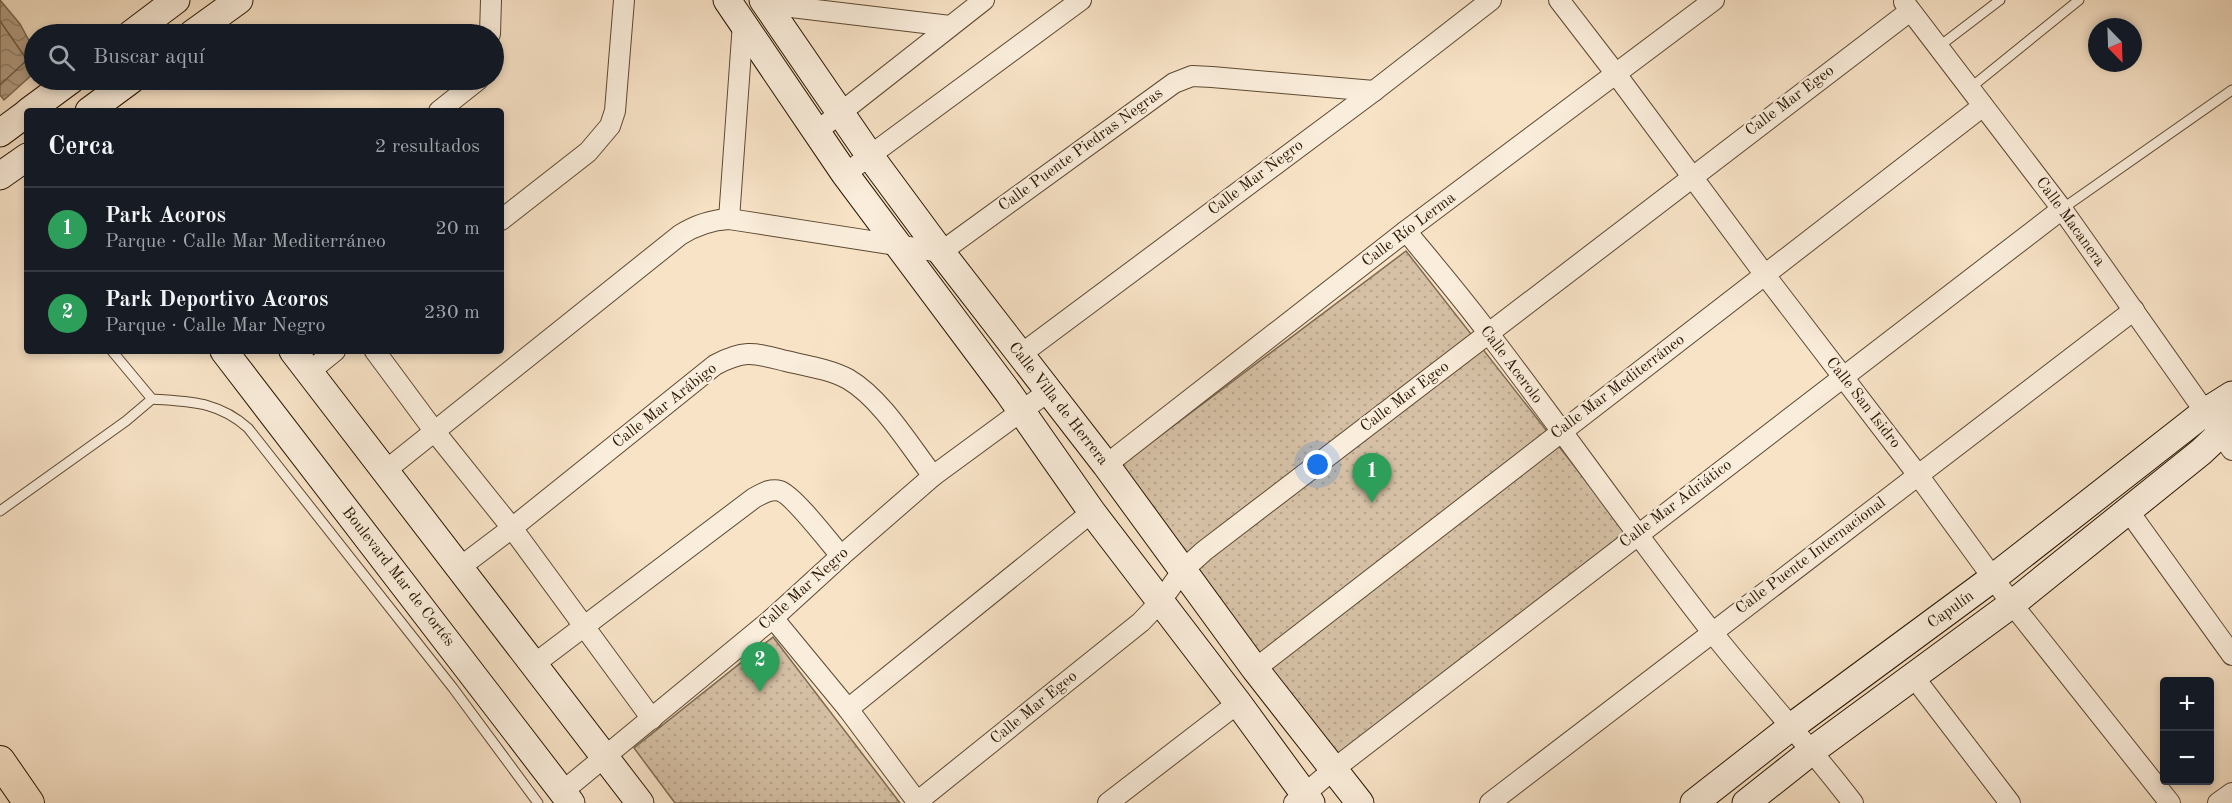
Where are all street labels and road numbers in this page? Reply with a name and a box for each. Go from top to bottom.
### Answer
street label: Calle Mar Egeo [1743,63,1837,139]
street label: Calle Puente Piedras Negras [996,85,1166,215]
street label: Calle Mar Negro [1206,137,1306,219]
street label: Calle Macanera [2032,175,2108,270]
street label: Calle Río Lerma [1359,190,1459,270]
street label: Calle Acerolo [1477,323,1545,407]
street label: Calle Mar Mediterráneo [1548,332,1688,442]
street label: Calle Villa de Herrera [1005,339,1111,469]
street label: Calle San Isidro [1823,355,1903,451]
street label: Calle Mar Egeo [1358,359,1452,435]
street label: Calle Mar Arábigo [610,360,720,451]
street label: Calle Mar Adriático [1617,457,1735,551]
street label: Calle Puente Internacional [1733,495,1889,617]
street label: Boulevard Mar de Cortés [339,504,457,650]
street label: Calle Mar Negro [756,545,852,633]
street label: Capulín [1925,588,1977,632]
street label: Calle Mar Egeo [988,668,1080,748]

